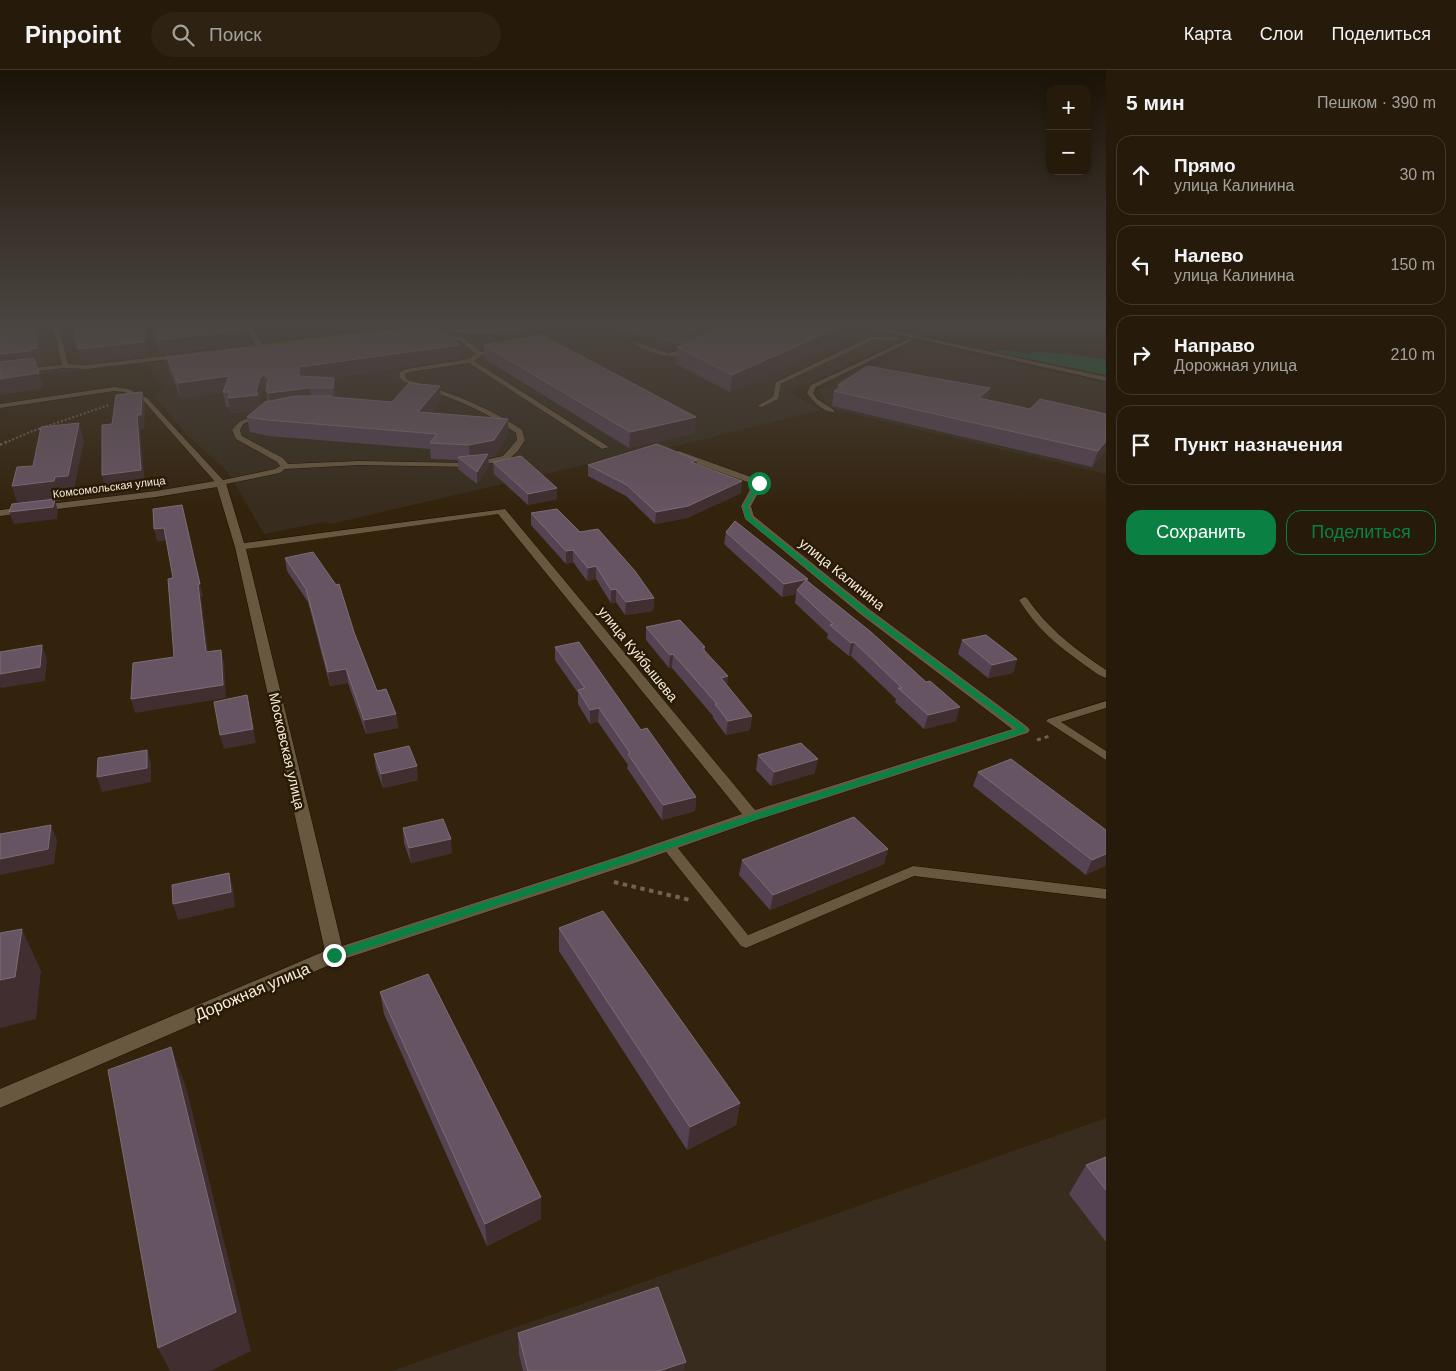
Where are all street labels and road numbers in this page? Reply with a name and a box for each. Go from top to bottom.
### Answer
street label: Комсомольская улица [52,474,167,500]
street label: улица Калинина [796,535,888,614]
street label: улица Куйбышева [595,603,681,705]
street label: Московская улица [266,691,308,811]
street label: Дорожная улица [192,960,312,1023]

